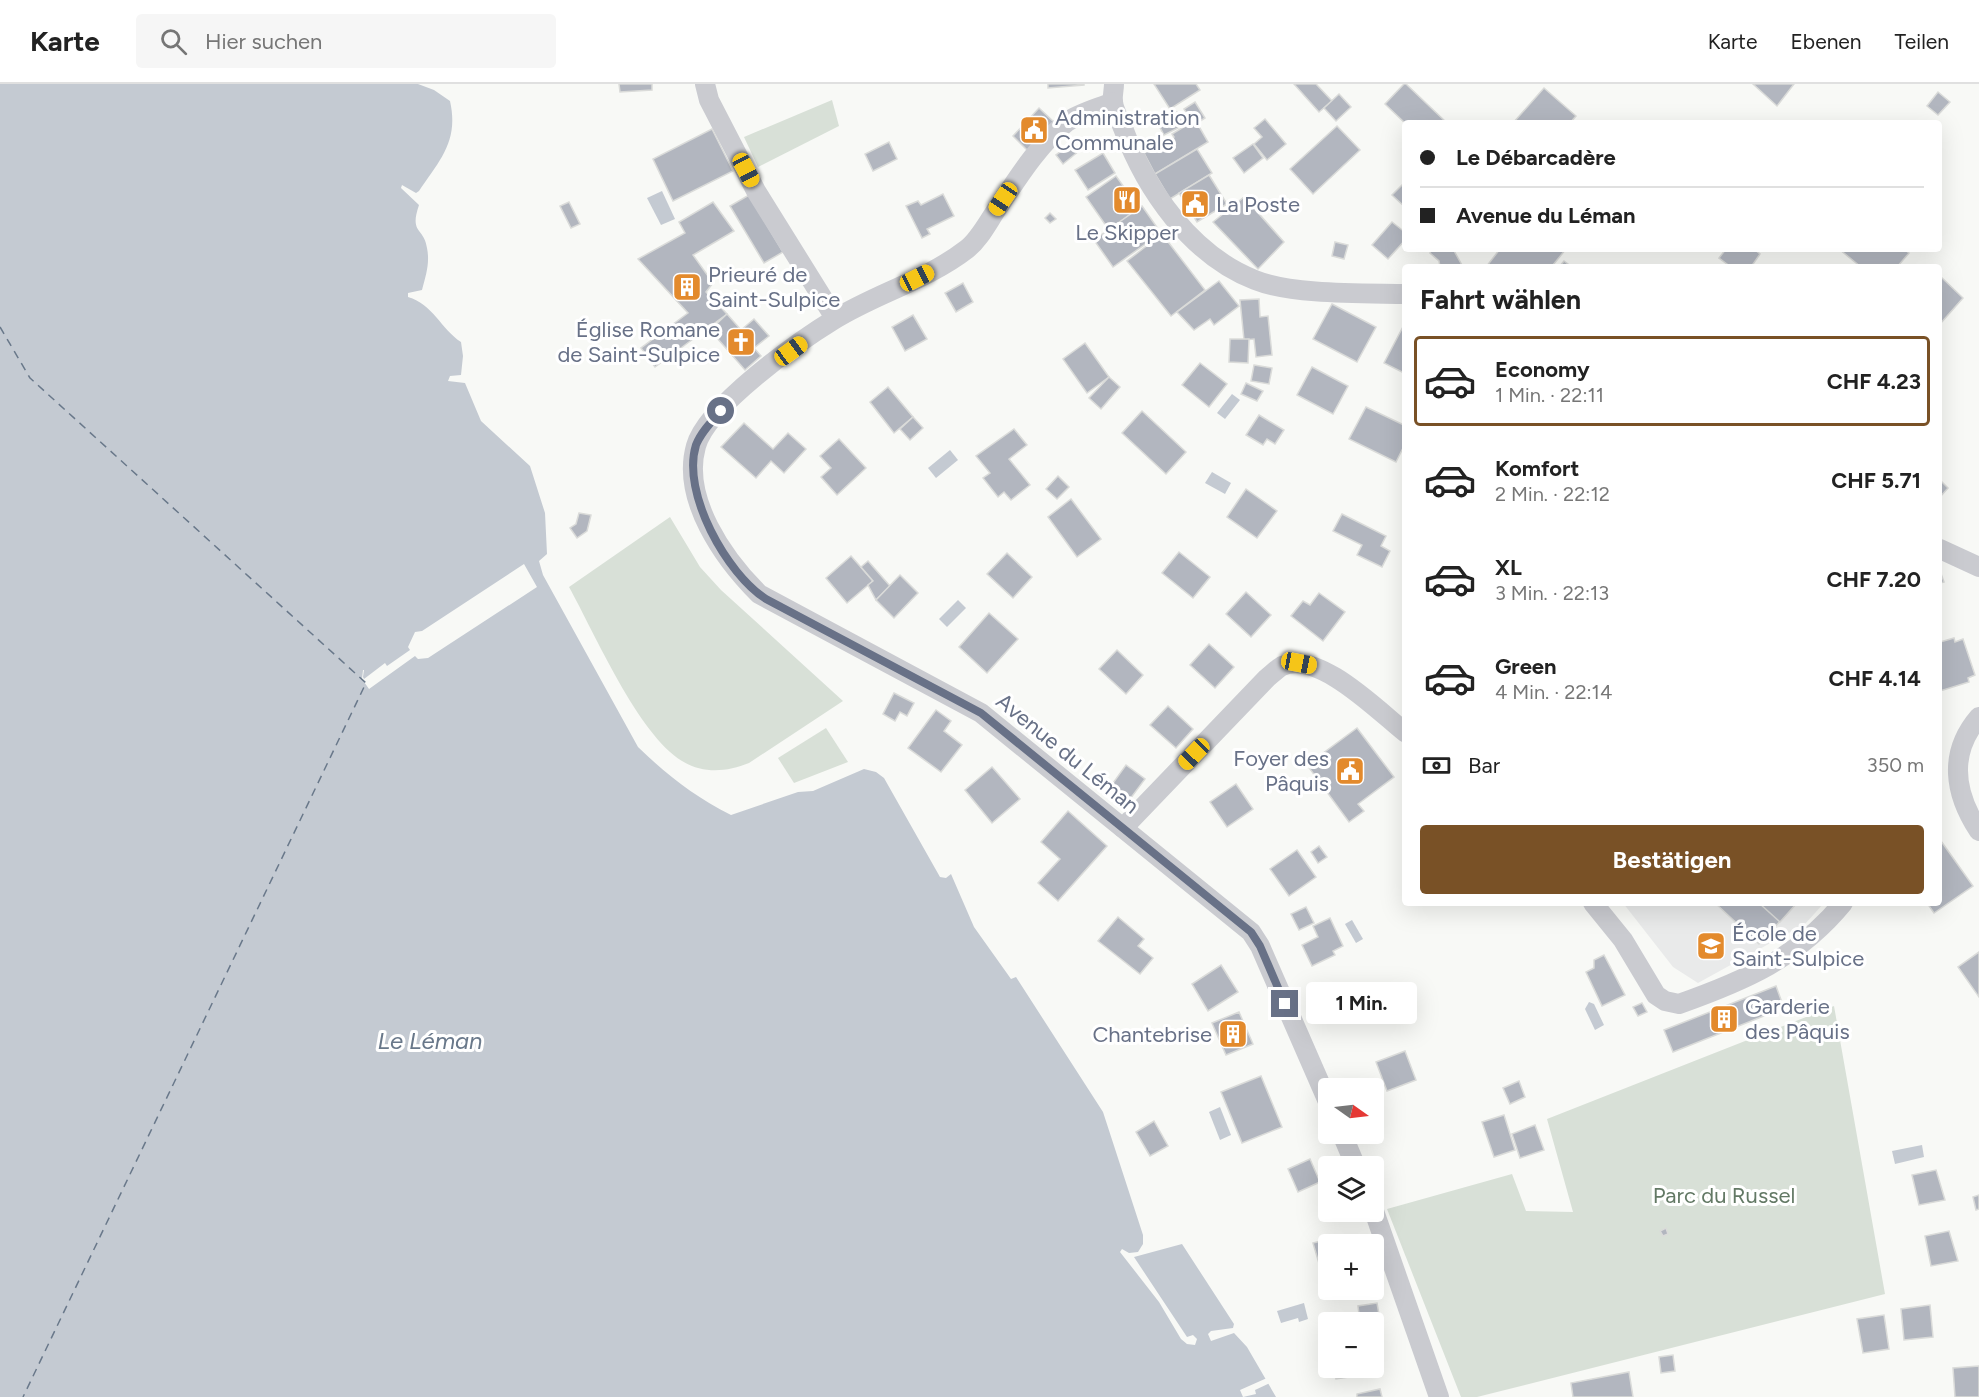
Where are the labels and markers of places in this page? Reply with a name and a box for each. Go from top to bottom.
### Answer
place label: Administration Communale [1055,104,1200,156]
public building icon: Administration Communale [1018,114,1050,146]
restaurant icon: Le Skipper [1111,184,1143,216]
public building icon: La Poste [1179,188,1211,220]
place label: La Poste [1216,191,1300,218]
place label: Le Skipper [1075,219,1179,246]
place label: Prieuré de Saint-Sulpice [708,261,840,313]
building icon: Prieuré de Saint-Sulpice [671,271,703,303]
place label: Église Romane de Saint-Sulpice [557,316,720,368]
church icon: Église Romane de Saint-Sulpice [725,326,757,358]
place label: Foyer des Pâquis [1233,745,1329,797]
public building icon: Foyer des Pâquis [1334,755,1366,787]
place label: École de Saint-Sulpice [1732,920,1864,972]
school or university icon: École de Saint-Sulpice [1695,930,1727,962]
place label: Garderie des Pâquis [1745,993,1850,1045]
building icon: Garderie des Pâquis [1708,1003,1740,1035]
building icon: Chantebrise [1217,1018,1249,1050]
place label: Chantebrise [1092,1021,1212,1048]

